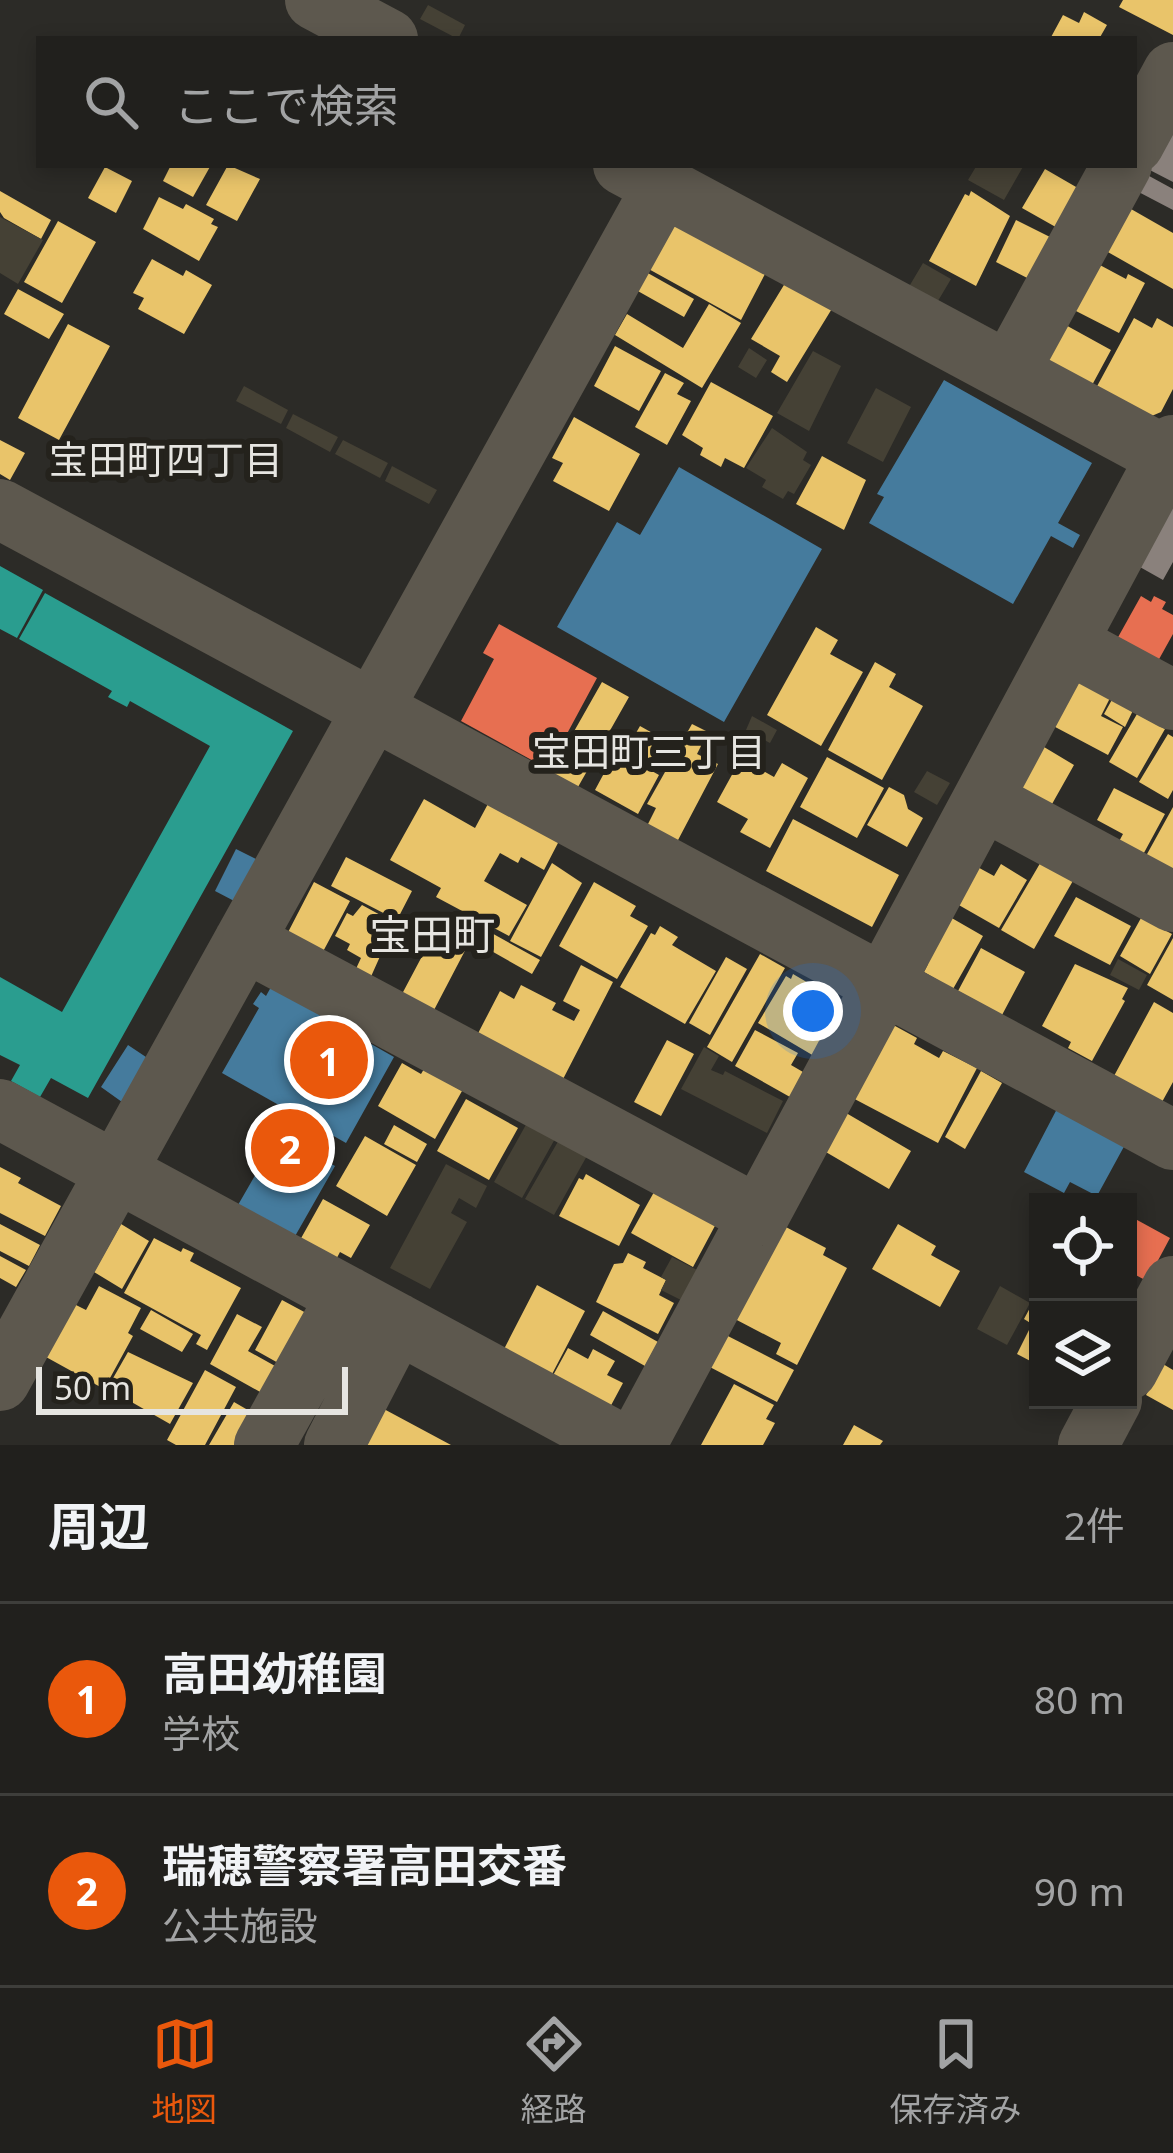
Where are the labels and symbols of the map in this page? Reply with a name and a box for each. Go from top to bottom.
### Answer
district label: 宝田町四丁目 [49,432,283,485]
district label: 宝田町三丁目 [532,724,766,777]
district label: 宝田町 [369,905,495,962]
your location [783,981,843,1041]
pin: 1 [290,1015,368,1105]
pin: 2 [251,1103,329,1193]
scale bar [36,1361,348,1414]

